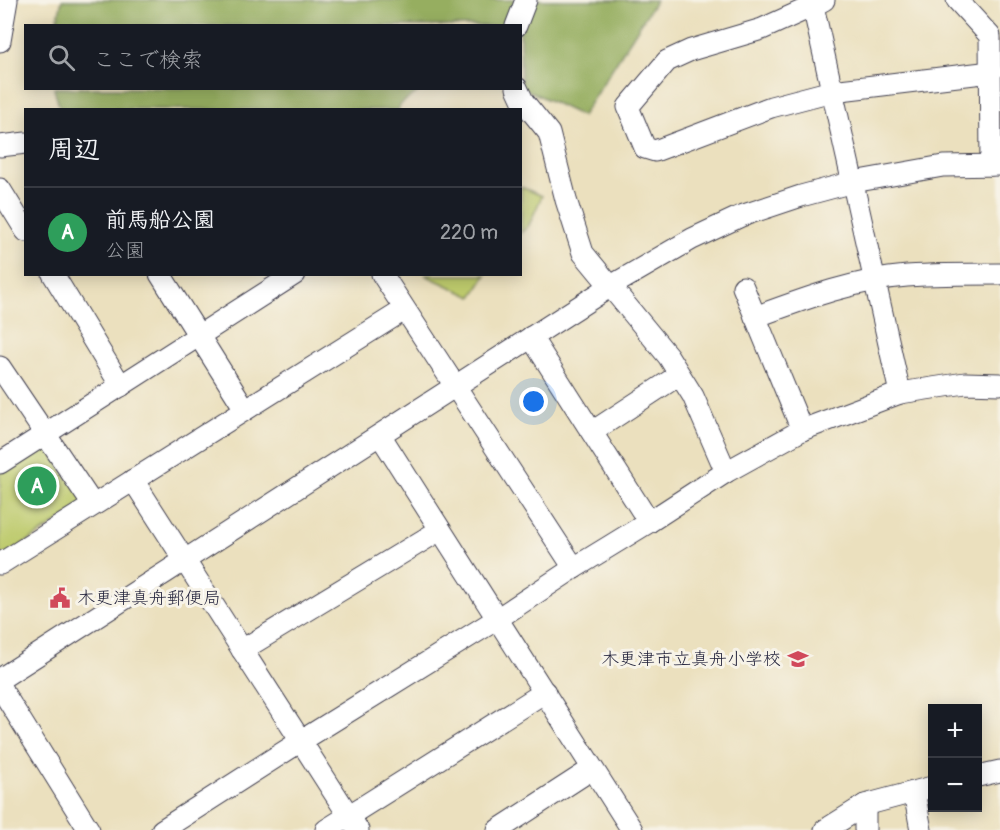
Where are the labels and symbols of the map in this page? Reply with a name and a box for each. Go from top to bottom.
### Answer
your location [519,387,548,416]
pin: A [18,464,57,508]
public building icon: 木更津真舟郵便局 [48,586,72,610]
place label: 木更津真舟郵便局 [77,587,221,610]
school or university icon: 木更津市立真舟小学校 [786,647,810,671]
place label: 木更津市立真舟小学校 [601,648,781,671]

